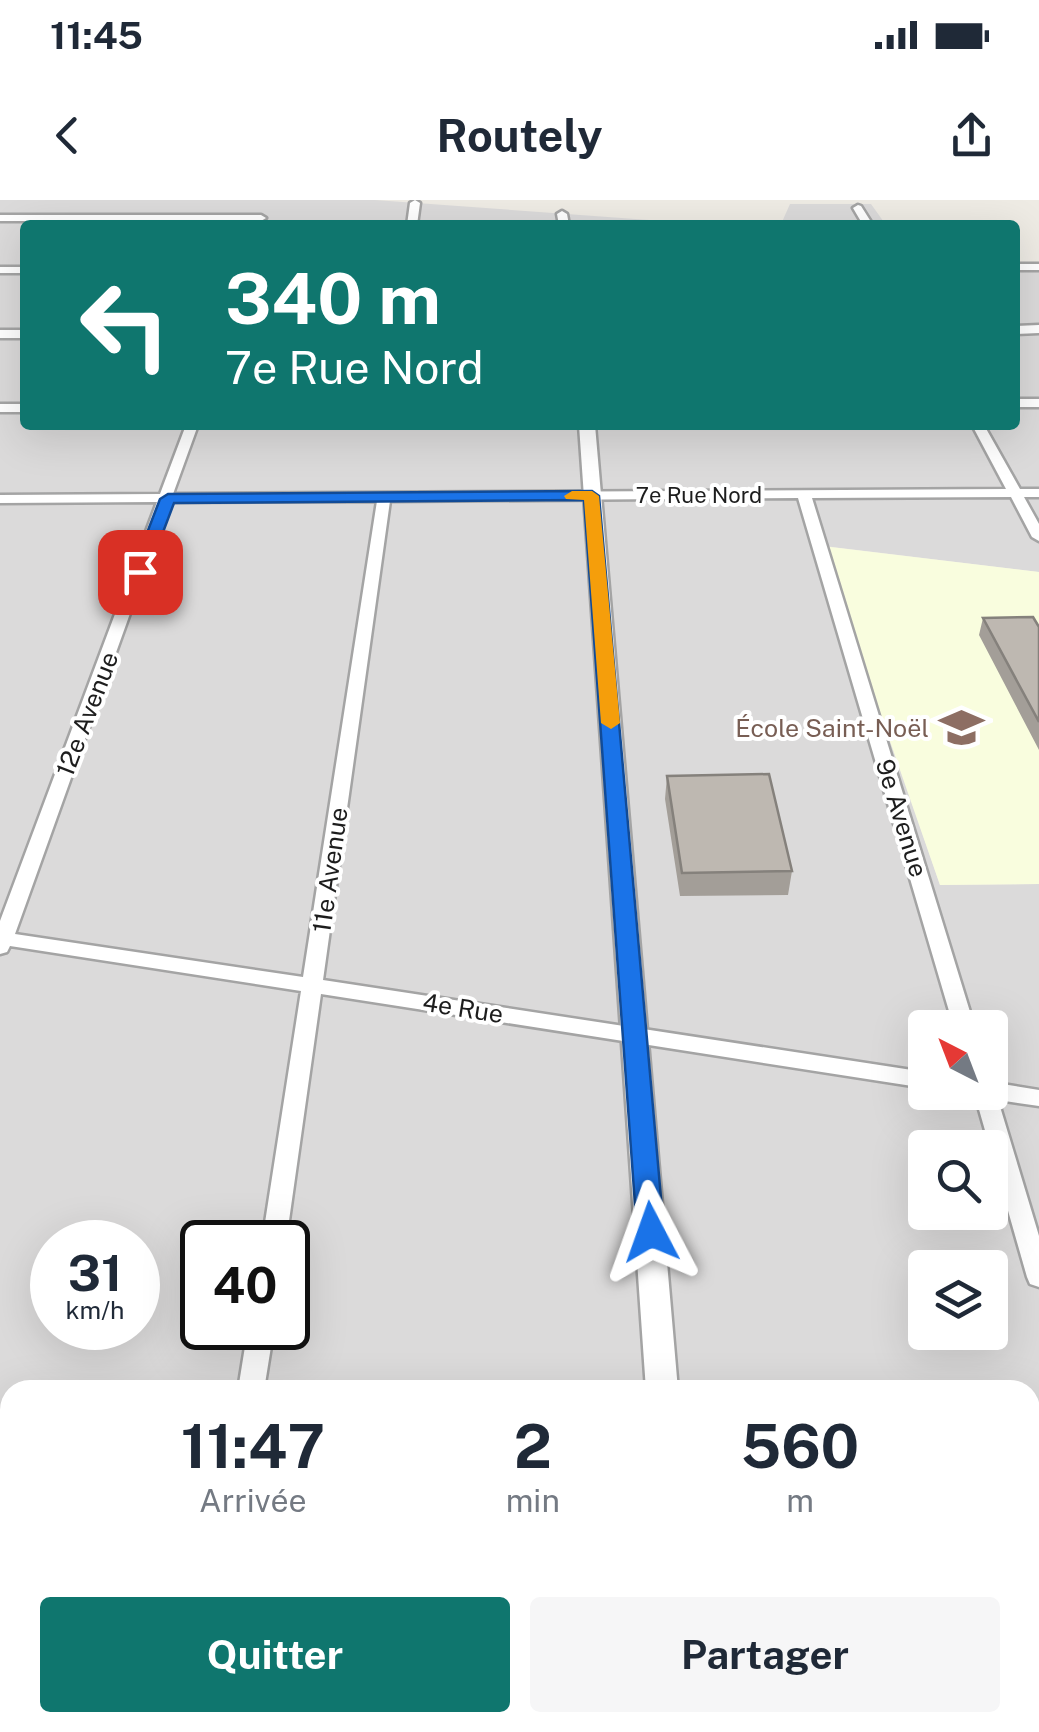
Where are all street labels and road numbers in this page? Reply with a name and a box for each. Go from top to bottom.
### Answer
street label: 7e Rue Nord [636,482,762,508]
street label: 12e Avenue [50,647,124,781]
street label: 9e Avenue [870,755,934,881]
street label: 11e Avenue [306,805,354,935]
street label: 4e Rue [421,987,505,1029]

